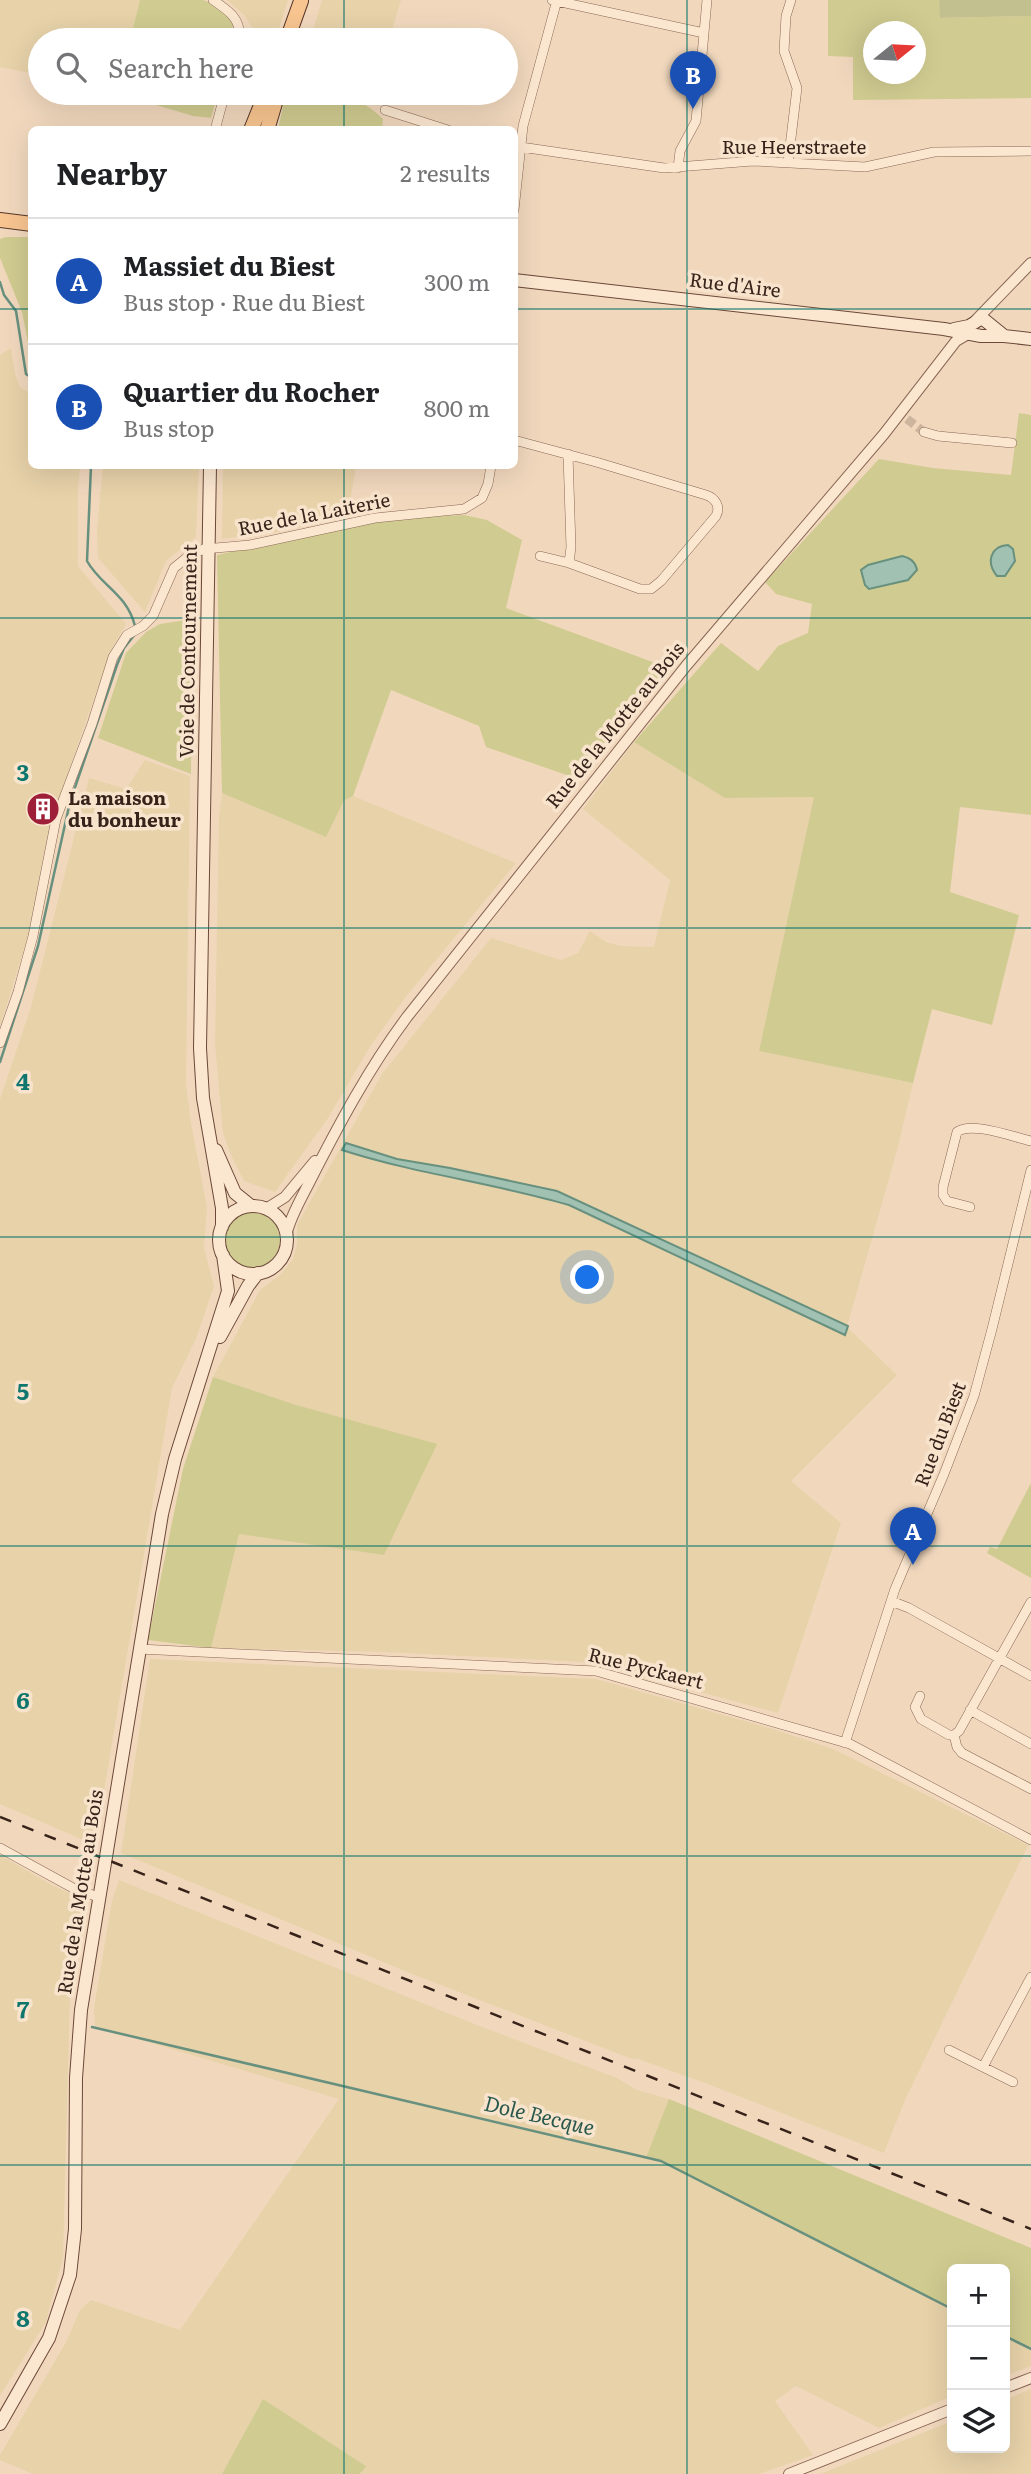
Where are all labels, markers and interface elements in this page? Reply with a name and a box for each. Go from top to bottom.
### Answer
north arrow [863,21,926,84]
search box [28,28,518,105]
text: Search here [108,47,254,86]
icon: search [52,48,90,86]
pin: B [670,51,716,109]
street label: Rue Heerstraete [722,132,866,160]
text: Nearby [56,150,167,194]
text: 2 results [400,155,490,189]
text: Massiet du Biest [123,245,335,284]
text: A [70,264,88,298]
text: 300 m [424,264,490,298]
street label: Rue d'Aire [688,265,783,304]
text: Bus stop · Rue du Biest [123,284,365,318]
text: Quartier du Rocher [123,371,379,410]
text: B [71,390,87,424]
text: 800 m [424,390,490,424]
text: Bus stop [123,410,215,444]
street label: Rue de la Laiterie [235,484,393,542]
street label: Voie de Contournement [171,543,203,758]
street label: Rue de la Motte au Bois [538,635,690,814]
text: 3 [17,754,29,788]
place label: La maison du bonheur [68,783,181,833]
building icon: La maison du bonheur [24,790,62,828]
text: 4 [16,1063,30,1097]
your location [570,1260,604,1294]
text: 5 [17,1373,29,1407]
street label: Rue du Biest [906,1377,972,1490]
pin: A [890,1507,936,1565]
street label: Rue Pyckaert [586,1639,707,1695]
text: 6 [16,1682,30,1716]
street label: Rue de la Motte au Bois [49,1787,109,1996]
text: 7 [17,1991,30,2025]
water label: Dole Becque [481,2086,598,2141]
map controls [947,2264,1010,2453]
button: + [947,2264,1010,2327]
text: 8 [16,2300,30,2334]
button: − [947,2327,1010,2390]
button: layers [947,2390,1010,2453]

